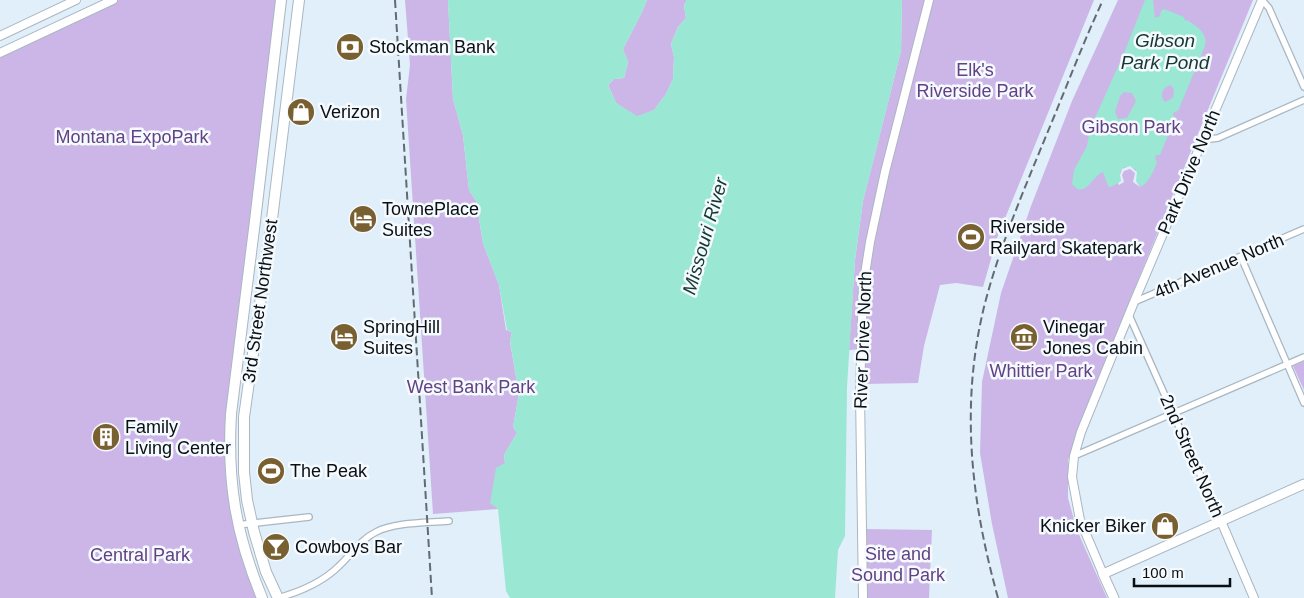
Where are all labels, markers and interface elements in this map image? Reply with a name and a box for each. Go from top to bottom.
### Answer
water label: Gibson Park Pond [1121,30,1211,73]
bank icon: Stockman Bank [335,32,365,62]
place label: Stockman Bank [369,37,496,57]
park label: Elk's Riverside Park [916,60,1035,101]
shop icon: Verizon [286,97,316,127]
place label: Verizon [320,102,380,122]
street label: Park Drive North [1154,107,1224,237]
park label: Gibson Park [1081,117,1182,137]
park label: Montana ExpoPark [55,127,210,147]
water label: Missouri River [678,175,732,297]
place label: TownePlace Suites [382,199,479,240]
hotel icon: TownePlace Suites [348,204,378,234]
place label: Riverside Railyard Skatepark [990,217,1143,258]
street label: 3rd Street Northwest [239,218,281,384]
sports icon: Riverside Railyard Skatepark [956,222,986,252]
street label: 4th Avenue North [1151,230,1287,302]
street label: River Drive North [851,271,875,409]
place label: SpringHill Suites [363,317,440,358]
place label: Vinegar Jones Cabin [1043,317,1143,358]
hotel icon: SpringHill Suites [329,322,359,352]
museum icon: Vinegar Jones Cabin [1009,322,1039,352]
park label: Whittier Park [989,361,1094,381]
park label: West Bank Park [407,377,536,397]
street label: 2nd Street North [1156,392,1228,520]
place label: Family Living Center [125,417,231,458]
building icon: Family Living Center [91,422,121,452]
sports icon: The Peak [256,456,286,486]
place label: The Peak [290,461,368,481]
shop icon: Knicker Biker [1150,511,1180,541]
place label: Knicker Biker [1040,516,1146,536]
bar icon: Cowboys Bar [261,532,291,562]
place label: Cowboys Bar [295,537,402,557]
park label: Site and Sound Park [851,544,946,585]
park label: Central Park [90,545,191,565]
scale bar [1134,556,1230,588]
text: 100 m [1142,564,1184,581]

